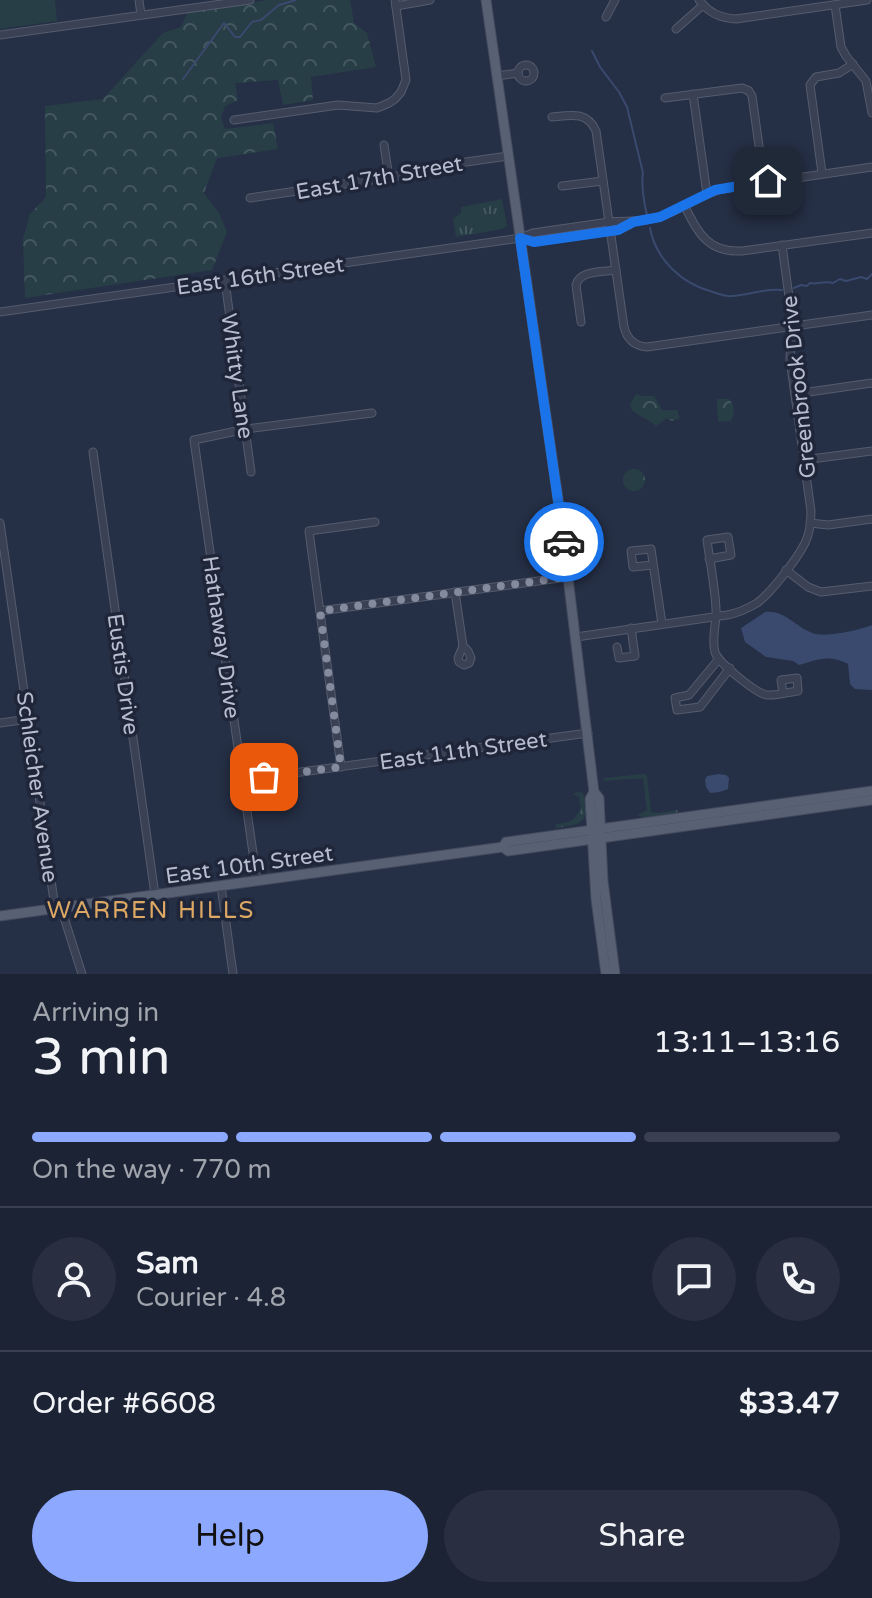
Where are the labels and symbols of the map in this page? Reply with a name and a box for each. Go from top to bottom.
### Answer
pin [734,147,802,215]
street label: East 17th Street [294,151,465,205]
street label: East 16th Street [175,251,346,301]
street label: Greenbrook Drive [776,294,822,480]
street label: Whitty Lane [215,312,259,440]
courier [524,502,604,582]
street label: Hathaway Drive [197,554,245,720]
street label: Eustis Drive [102,612,144,736]
street label: Schleicher Avenue [11,690,63,884]
street label: East 11th Street [378,726,549,776]
pin [230,743,298,811]
street label: East 10th Street [164,840,335,890]
district label: WARREN HILLS [47,896,255,925]

